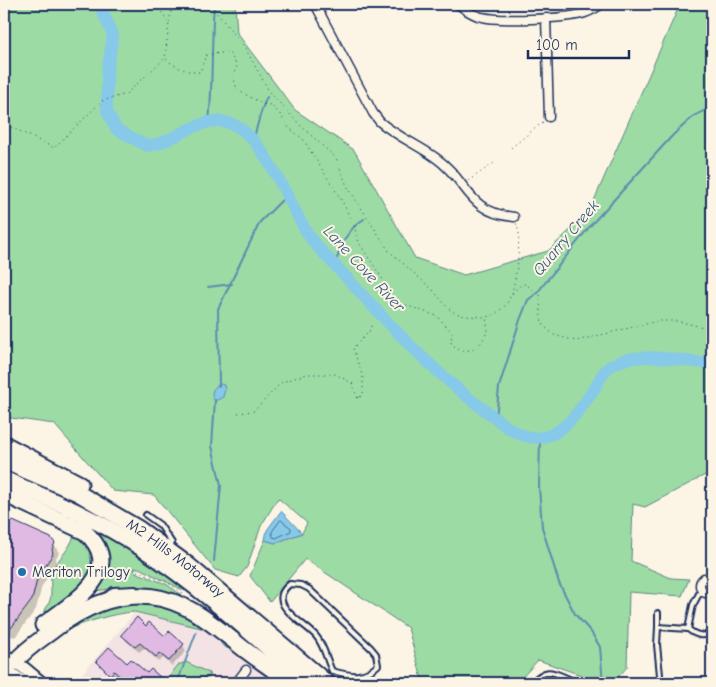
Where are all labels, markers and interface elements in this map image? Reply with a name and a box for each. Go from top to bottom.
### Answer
scale bar [528,28,630,60]
text: 100 m [536,36,578,54]
water label: Quarry Creek [529,197,603,279]
water label: Lane Cove River [320,222,409,316]
street label: M2 Hills Motorway [123,515,228,601]
place label: Meriton Trilogy [32,563,130,581]
marker: Meriton Trilogy [16,566,28,578]

